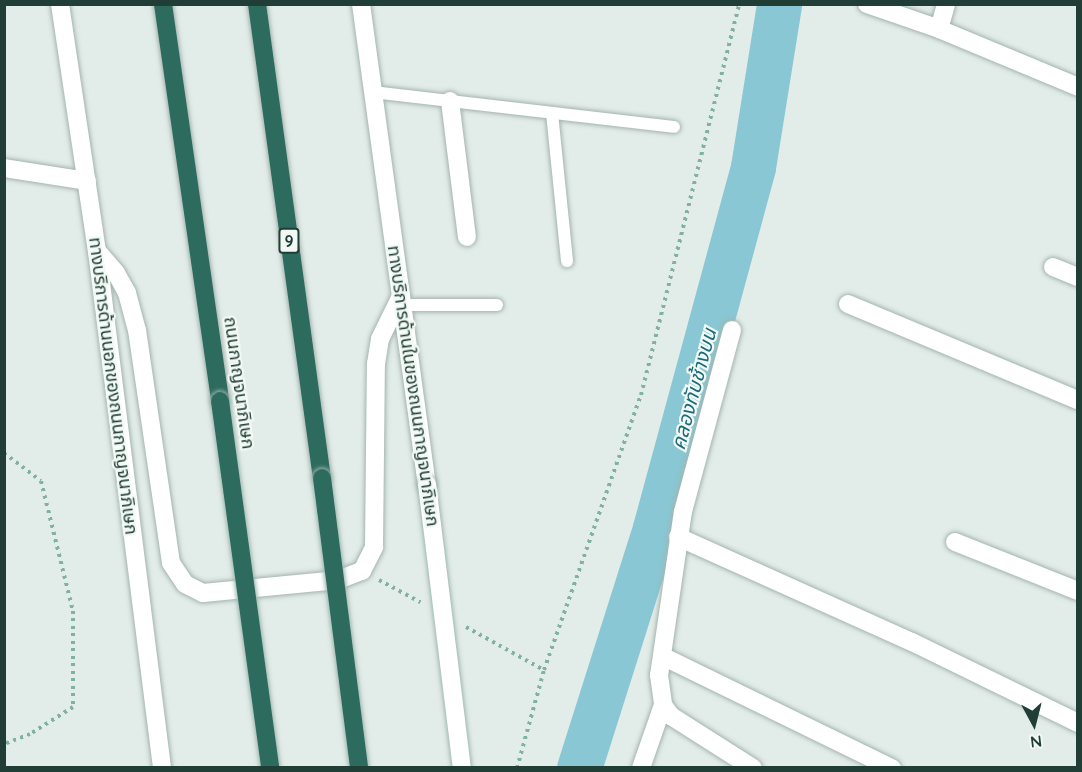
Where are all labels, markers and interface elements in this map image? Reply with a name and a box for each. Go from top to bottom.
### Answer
road number: 9 [277,228,301,254]
street label: ทางบริการด้านนอกของถนนกาญจนาภิเษก [84,236,142,536]
street label: ทางบริการด้านในของถนนกาญจนาภิเษก [383,244,443,528]
street label: ถนนกาญจนาภิเษก [219,315,259,451]
water label: คลองทับช้างบน [665,326,721,452]
north arrow [1004,694,1064,754]
text: N [1029,731,1043,753]

